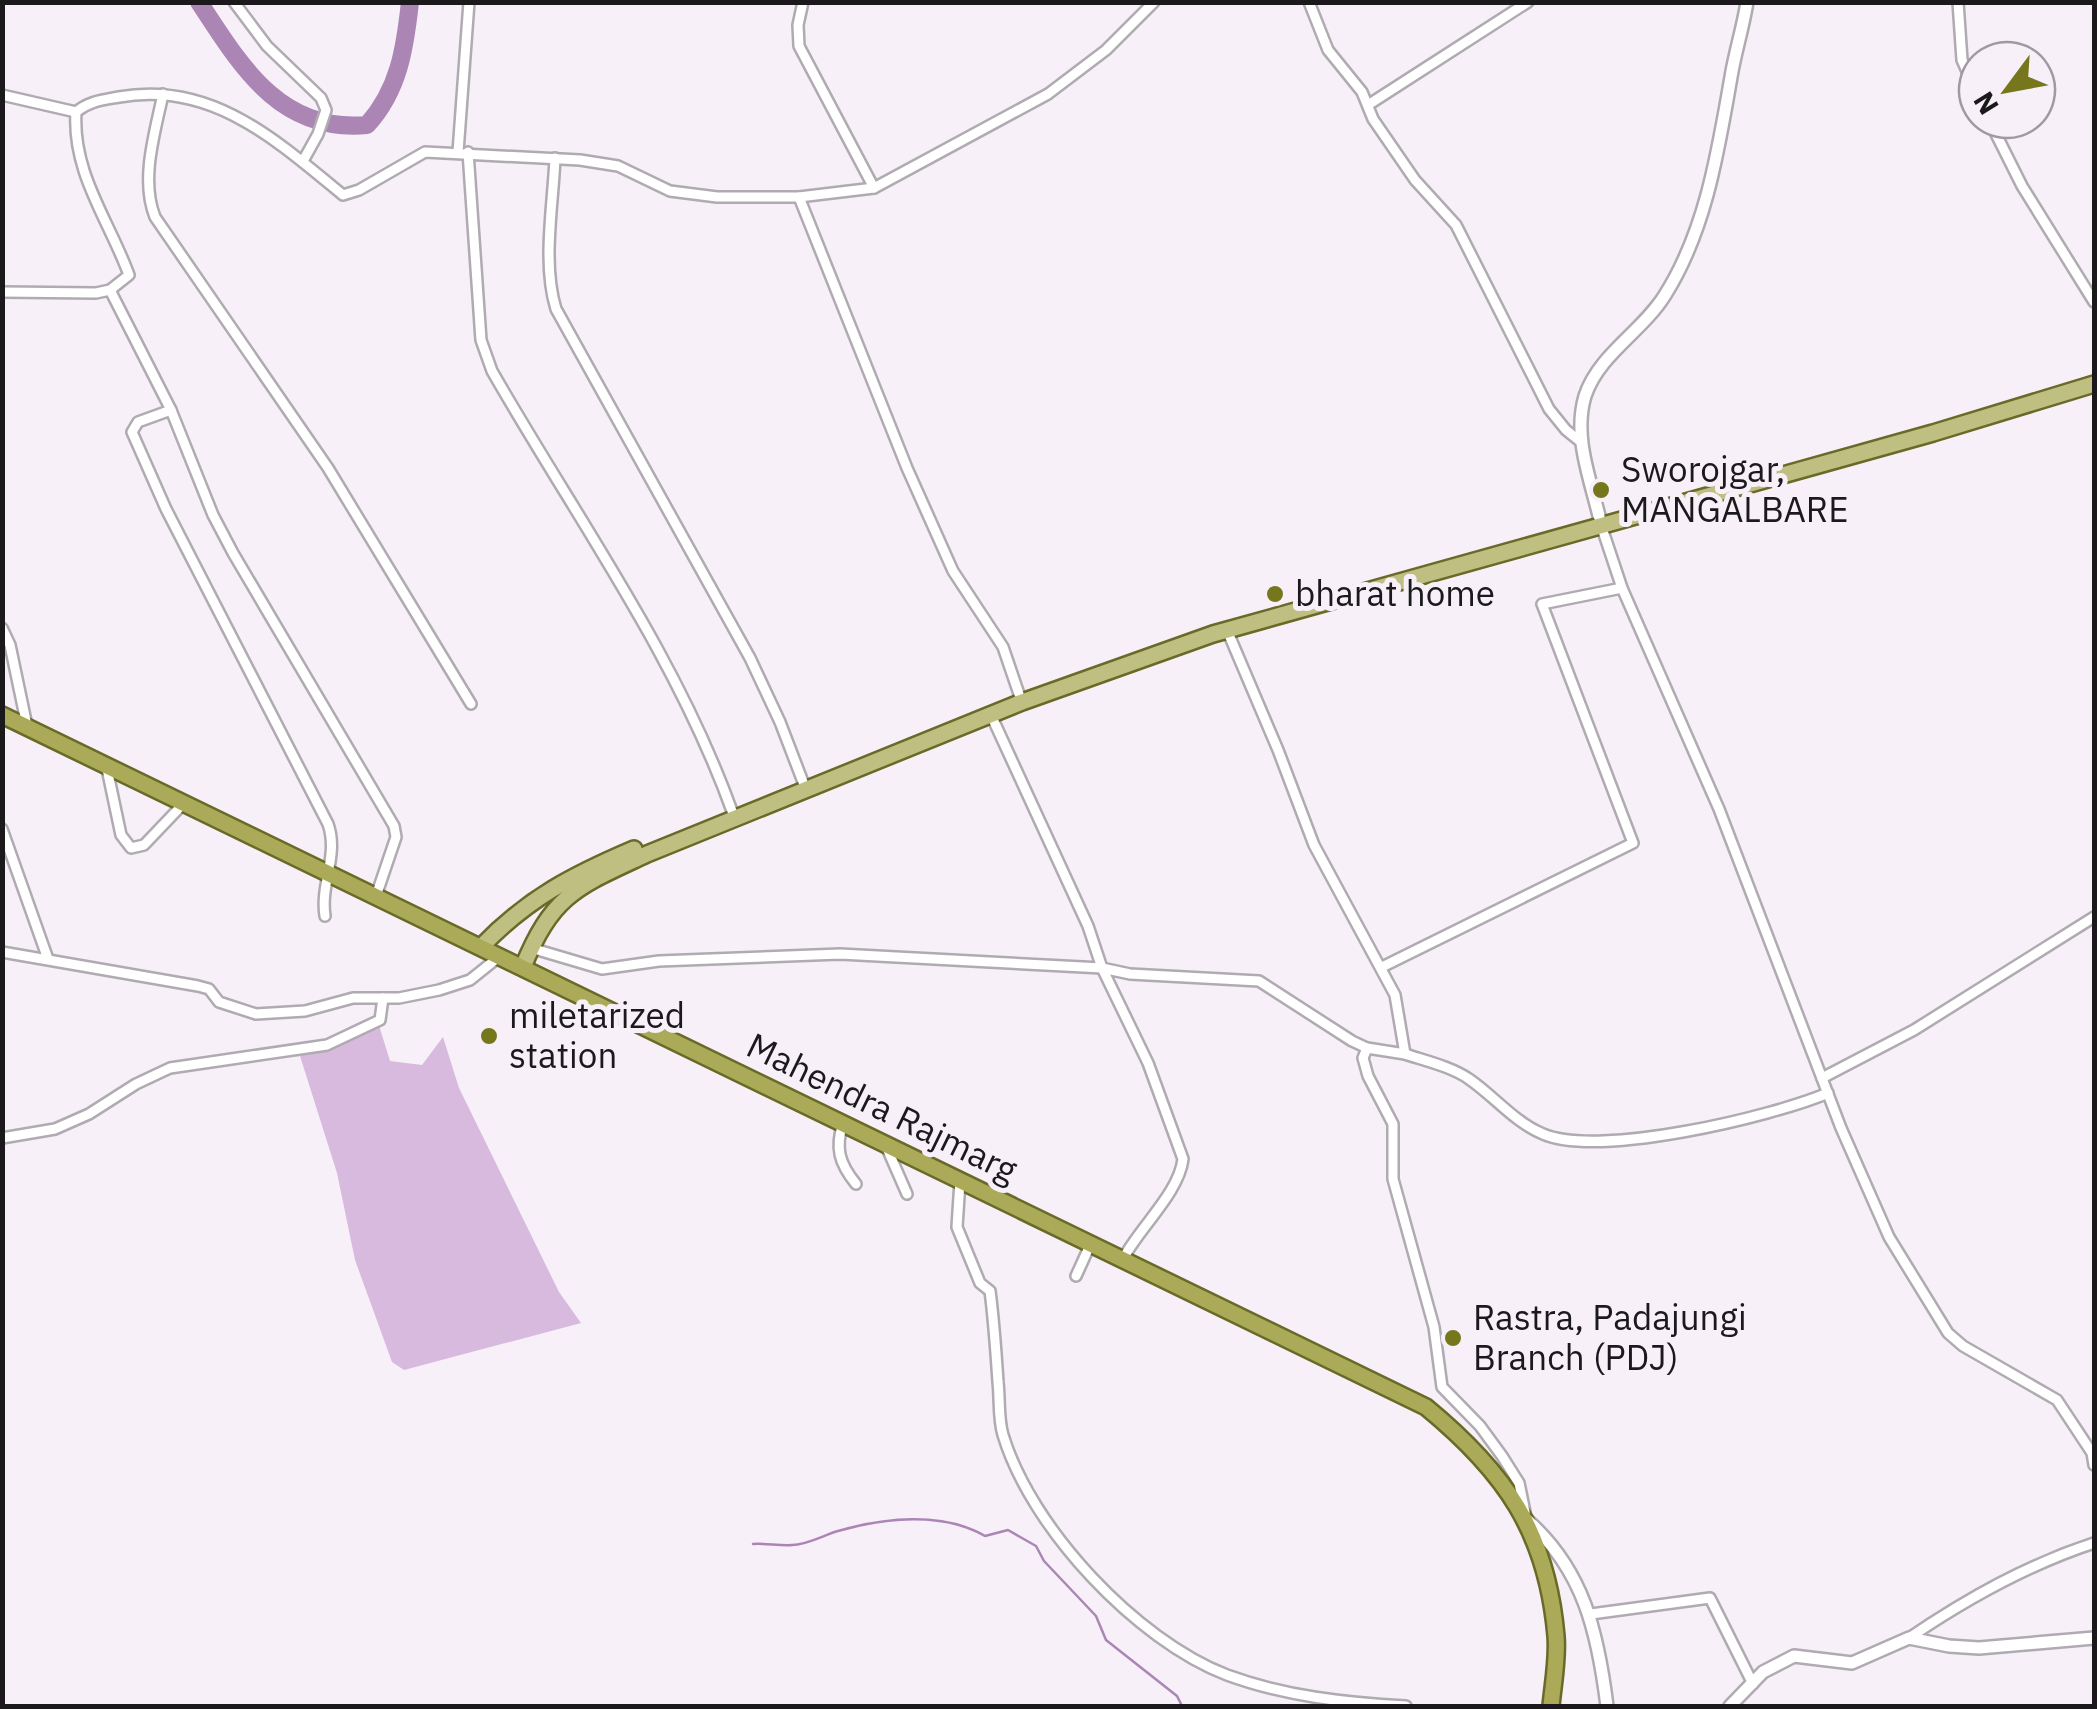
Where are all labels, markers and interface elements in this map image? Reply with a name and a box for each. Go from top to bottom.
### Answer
north arrow [1957,40,2057,140]
text: N [1964,85,2006,122]
place label: Sworojgar, MANGALBARE [1621,446,1849,532]
marker: Sworojgar, MANGALBARE [1590,479,1612,501]
place label: bharat home [1295,570,1495,616]
marker: bharat home [1264,583,1286,605]
place label: miletarized station [509,992,685,1078]
street label: Mahendra Rajmarg [740,1022,1026,1193]
marker: miletarized station [478,1025,500,1047]
place label: Rastra, Padajungi Branch (PDJ) [1473,1294,1747,1380]
marker: Rastra, Padajungi Branch (PDJ) [1442,1327,1464,1349]

